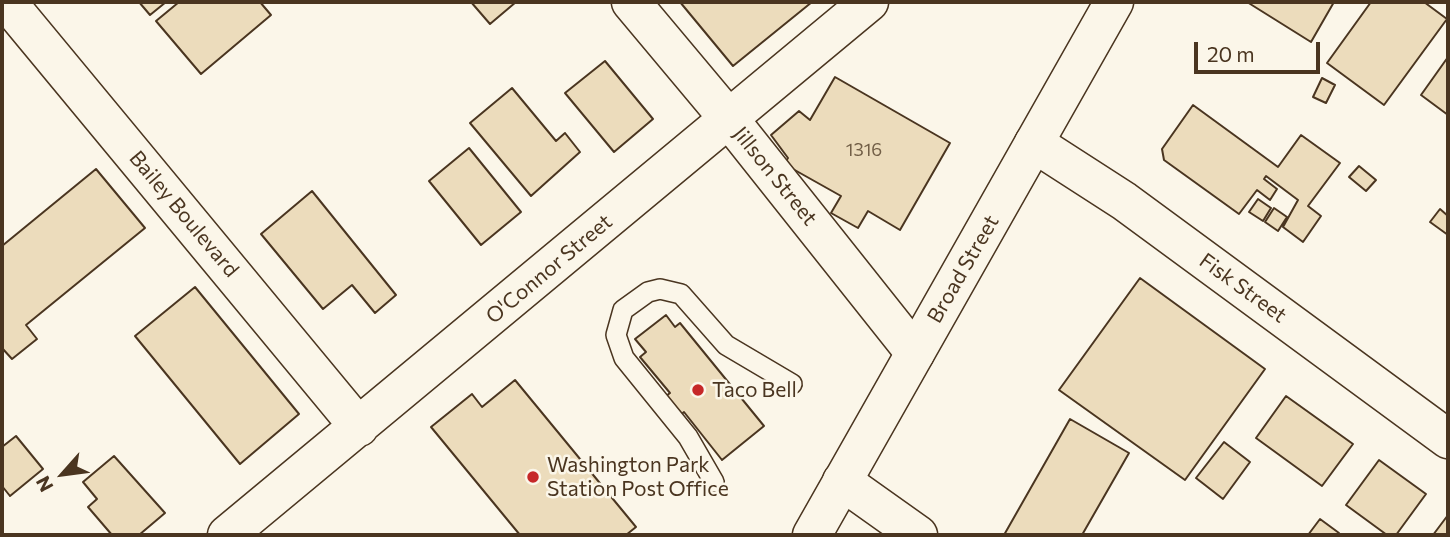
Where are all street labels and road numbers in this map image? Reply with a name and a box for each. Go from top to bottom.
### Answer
street label: Jillson Street [728,122,822,230]
street label: Bailey Boulevard [124,146,244,282]
street label: O'Connor Street [481,209,617,329]
street label: Broad Street [922,210,1004,328]
street label: Fisk Street [1194,248,1292,328]

